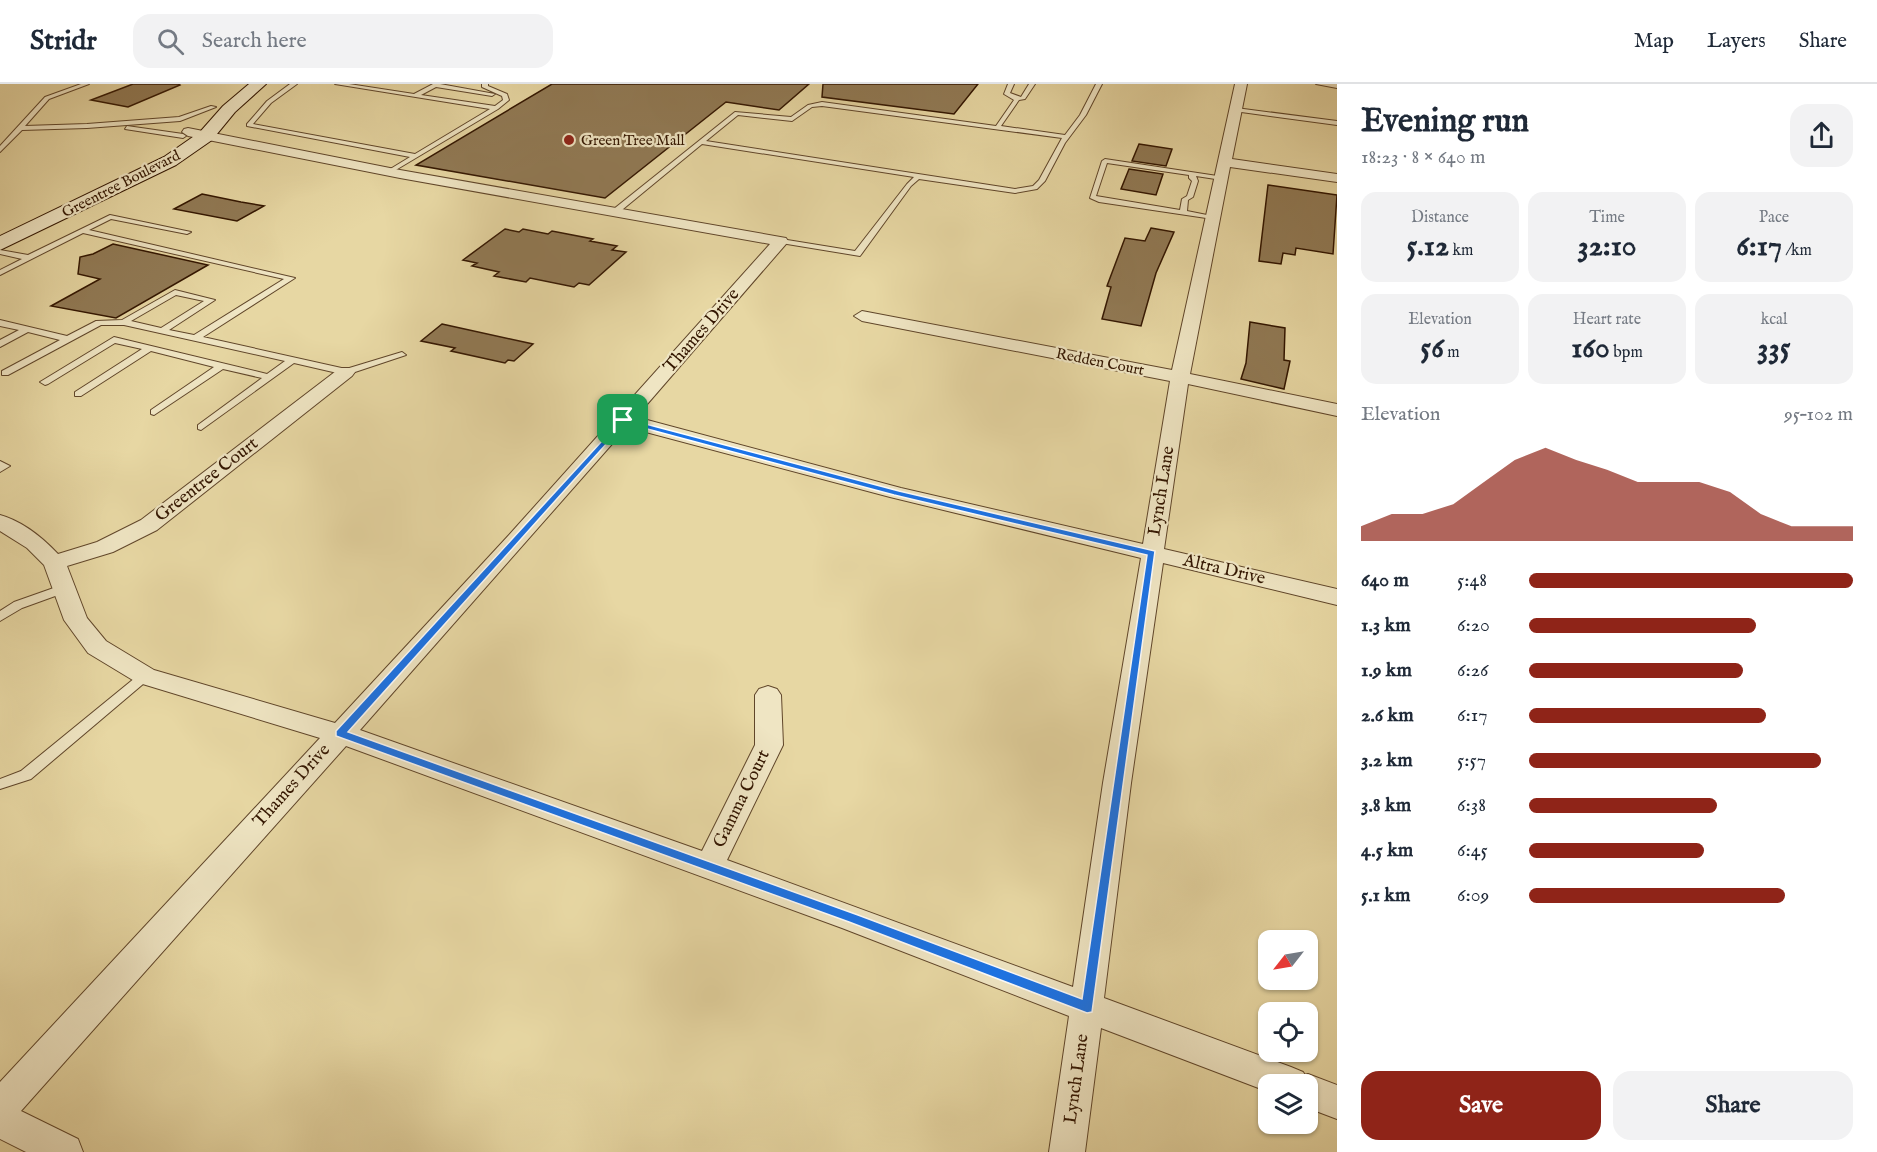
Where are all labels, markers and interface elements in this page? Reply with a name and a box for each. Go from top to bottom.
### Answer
search box [133,14,553,68]
text: Stridr [30,24,97,59]
icon: search [154,25,187,58]
text: Search here [202,27,307,55]
text: Map [1634,28,1674,55]
text: Layers [1707,28,1766,55]
text: Share [1799,28,1847,55]
text: Evening run [1361,101,1529,143]
button: share [1790,104,1853,167]
place label: Green Tree Mall [581,131,685,150]
marker: Green Tree Mall [562,133,576,147]
text: 18:23 · 8 × 640 m [1361,145,1486,170]
street label: Greentree Boulevard [59,146,184,222]
text: Distance [1411,208,1469,228]
text: Time [1589,208,1625,228]
text: Pace [1759,208,1789,228]
text: 5.12 [1407,228,1449,266]
text: 32:10 [1578,228,1636,266]
text: 6:17 [1736,228,1782,266]
text: km [1449,241,1473,261]
text: /km [1782,241,1812,261]
street label: Thames Drive [659,284,745,378]
text: Elevation [1408,310,1472,330]
text: Heart rate [1573,310,1641,330]
text: kcal [1761,310,1787,330]
text: 56 [1420,330,1444,368]
text: 160 [1571,330,1610,368]
text: 335 [1757,330,1791,368]
text: m [1444,343,1460,363]
text: bpm [1610,343,1643,363]
street label: Redden Court [1054,344,1146,380]
pin [597,394,648,445]
text: Elevation [1361,402,1440,427]
text: 95–102 m [1784,402,1853,427]
icon: arrive [606,403,639,436]
street label: Greentree Court [151,433,263,527]
street label: Lynch Lane [1144,444,1180,538]
street label: Altra Drive [1180,549,1267,591]
text: 640 m [1361,568,1409,593]
text: 5:48 [1457,568,1487,593]
text: 1.3 km [1361,613,1411,638]
text: 6:20 [1457,613,1490,638]
text: 1.9 km [1361,658,1412,683]
text: 6:26 [1457,658,1489,683]
text: 2.6 km [1361,703,1414,728]
text: 6:17 [1457,703,1488,728]
street label: Thames Drive [248,739,336,833]
street label: Gamma Court [708,746,776,852]
text: 3.2 km [1361,748,1413,773]
text: 5:57 [1457,748,1486,773]
text: 3.8 km [1361,793,1411,818]
text: 6:38 [1457,793,1486,818]
text: 4.5 km [1361,838,1413,863]
text: 6:45 [1457,838,1488,863]
text: 5.1 km [1361,883,1411,908]
text: 6:09 [1457,883,1489,908]
north arrow [1258,930,1318,990]
map controls [1258,930,1318,1134]
button: locate [1258,1002,1318,1062]
street label: Lynch Lane [1059,1033,1095,1125]
button: Save [1361,1071,1601,1140]
button: Share [1613,1071,1853,1140]
button: layers [1258,1074,1318,1134]

